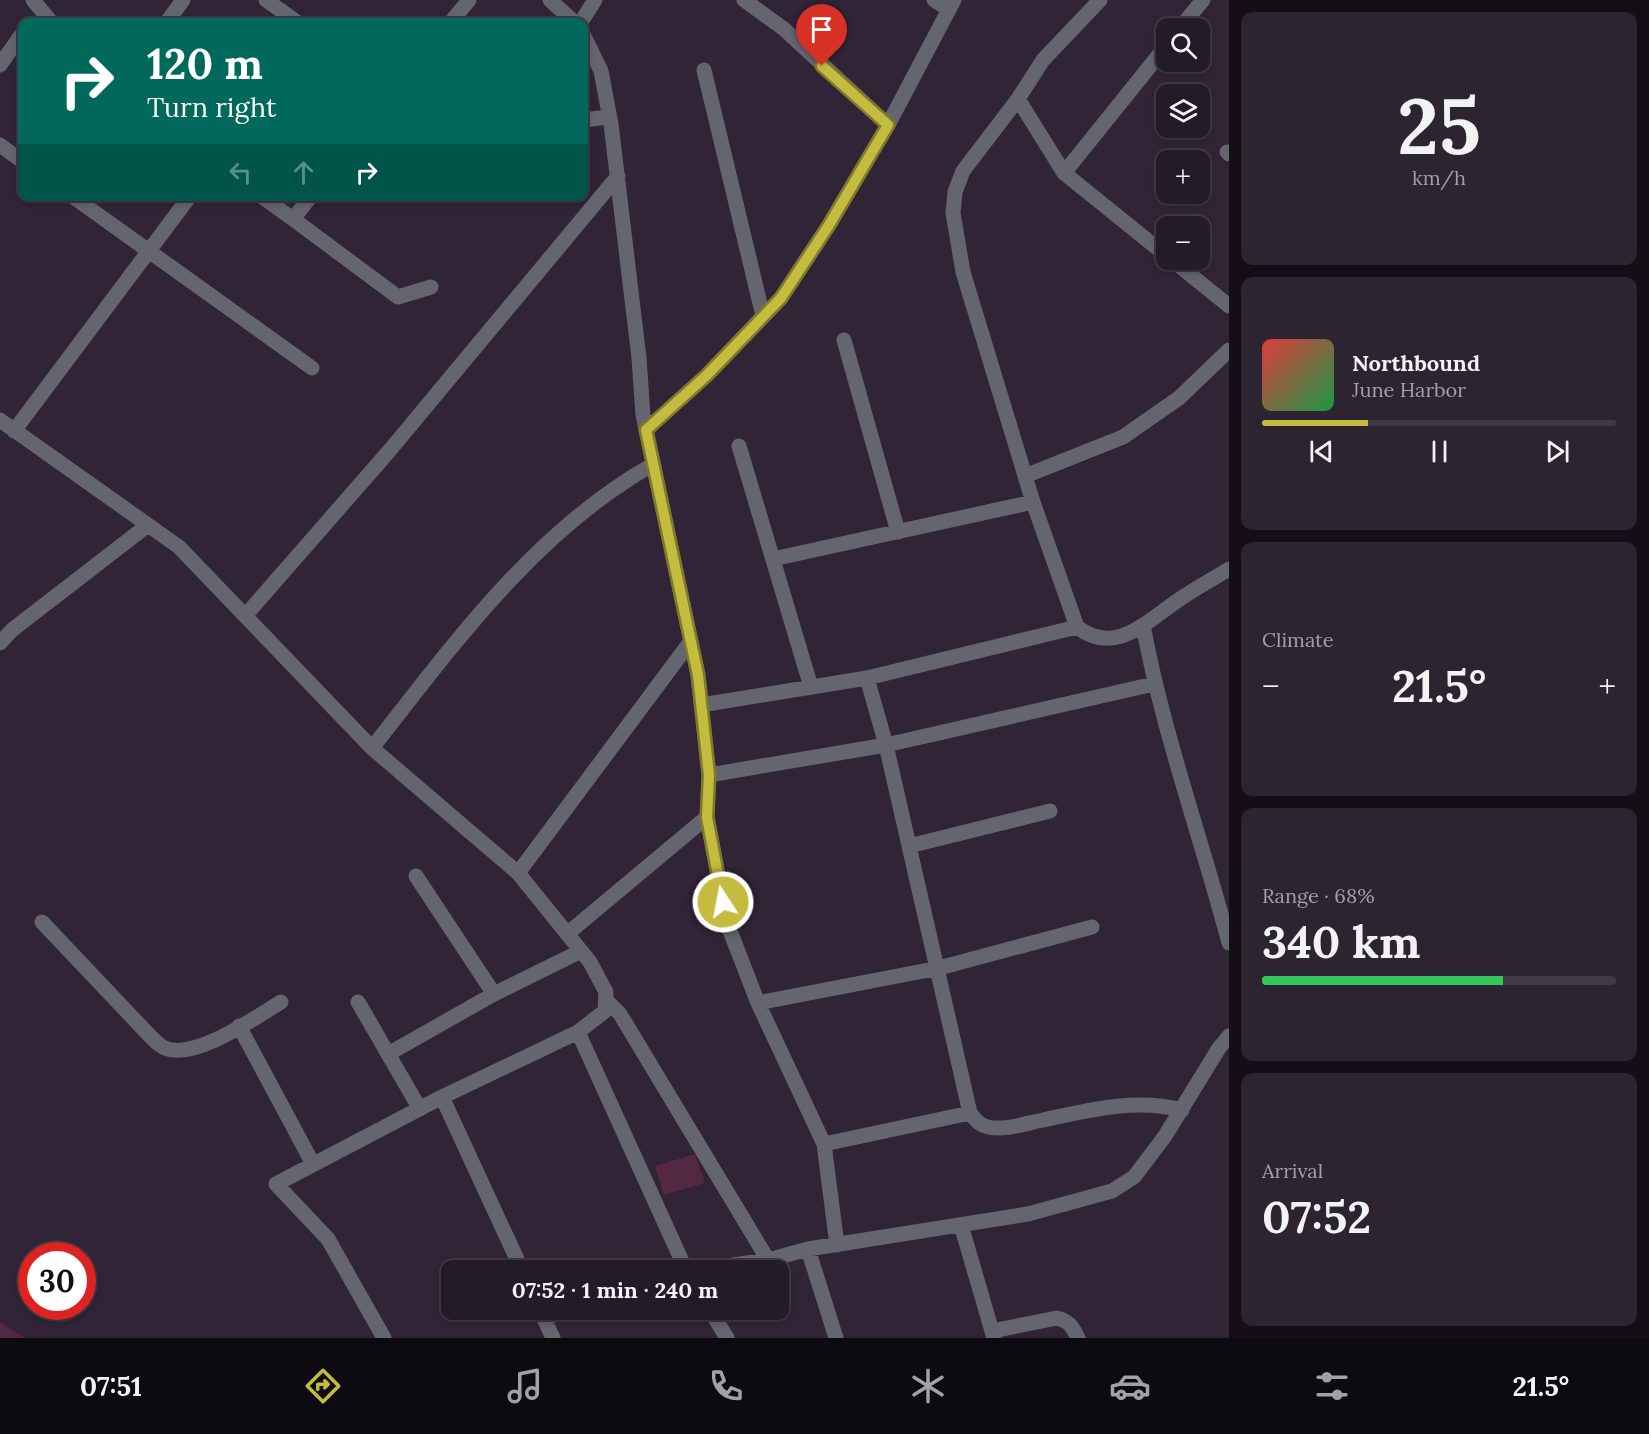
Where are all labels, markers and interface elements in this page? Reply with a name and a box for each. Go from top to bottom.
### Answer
pin [796,4,847,66]
icon: arrive [805,13,838,46]
map controls [1156,18,1210,270]
button: search [1156,18,1210,72]
text: 120 m [147,37,263,91]
icon: right [48,42,126,120]
text: 25 [1397,76,1481,175]
button: layers [1156,84,1210,138]
text: Turn right [147,90,276,124]
button: + [1156,150,1210,204]
icon: left [224,156,257,189]
icon: ahead [287,156,320,189]
icon: right [350,156,383,189]
text: km/h [1412,165,1466,190]
button: − [1156,216,1210,270]
text: Northbound [1352,349,1480,377]
text: June Harbor [1352,377,1466,402]
icon: previous [1305,435,1338,468]
icon: pause [1423,435,1456,468]
icon: next [1541,435,1574,468]
text: Climate [1262,627,1334,652]
text: 21.5° [1392,657,1486,714]
text: − [1262,665,1280,707]
text: + [1598,665,1616,707]
position arrow [691,870,755,934]
text: Range · 68% [1262,883,1375,908]
text: 340 km [1262,913,1420,970]
text: Arrival [1262,1158,1323,1183]
text: 07:52 [1262,1188,1371,1245]
speed limit sign: 30 [18,1242,96,1320]
text: 07:52 · 1 min · 240 m [512,1276,718,1304]
icon: directions [302,1365,344,1407]
icon: music [504,1365,546,1407]
icon: phone [705,1365,747,1407]
icon: climate [907,1365,949,1407]
icon: car [1109,1365,1151,1407]
icon: filters [1311,1365,1353,1407]
text: 07:51 [80,1369,142,1403]
text: 21.5° [1513,1369,1569,1403]

